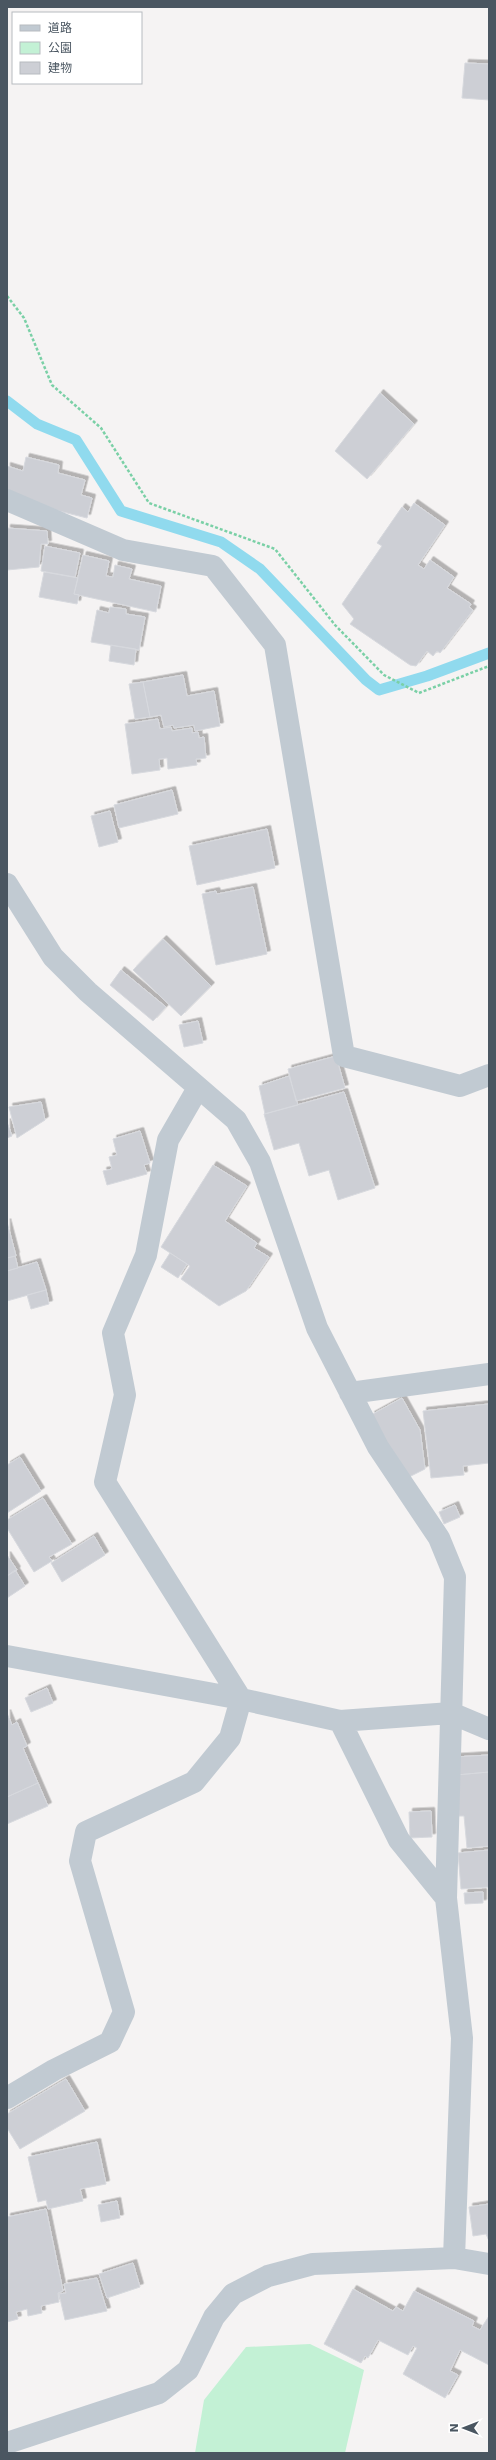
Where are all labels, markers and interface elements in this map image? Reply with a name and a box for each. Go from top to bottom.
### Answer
legend [12,12,142,84]
text: 道路 [48,21,72,35]
text: 公園 [48,41,72,55]
text: 建物 [48,61,72,75]
north arrow [444,2408,484,2448]
text: N [448,2423,461,2433]

